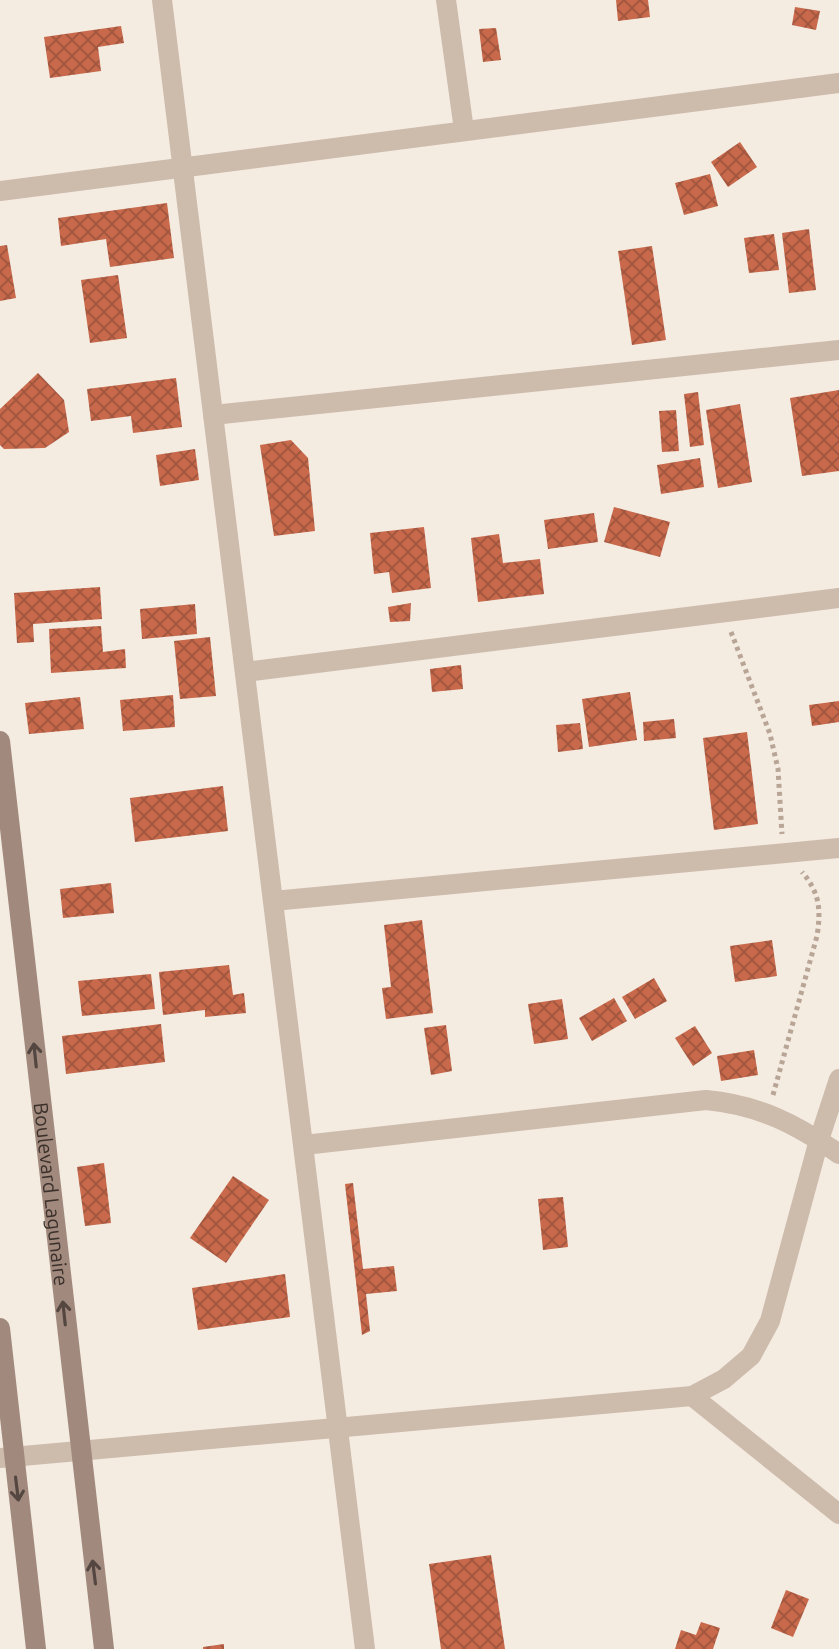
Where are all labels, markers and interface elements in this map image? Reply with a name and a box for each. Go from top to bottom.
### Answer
one-way arrow [28,1042,43,1069]
street label: Boulevard Lagunaire [30,1101,74,1287]
one-way arrow [57,1300,72,1327]
one-way arrow [10,1475,25,1502]
one-way arrow [87,1559,102,1585]

